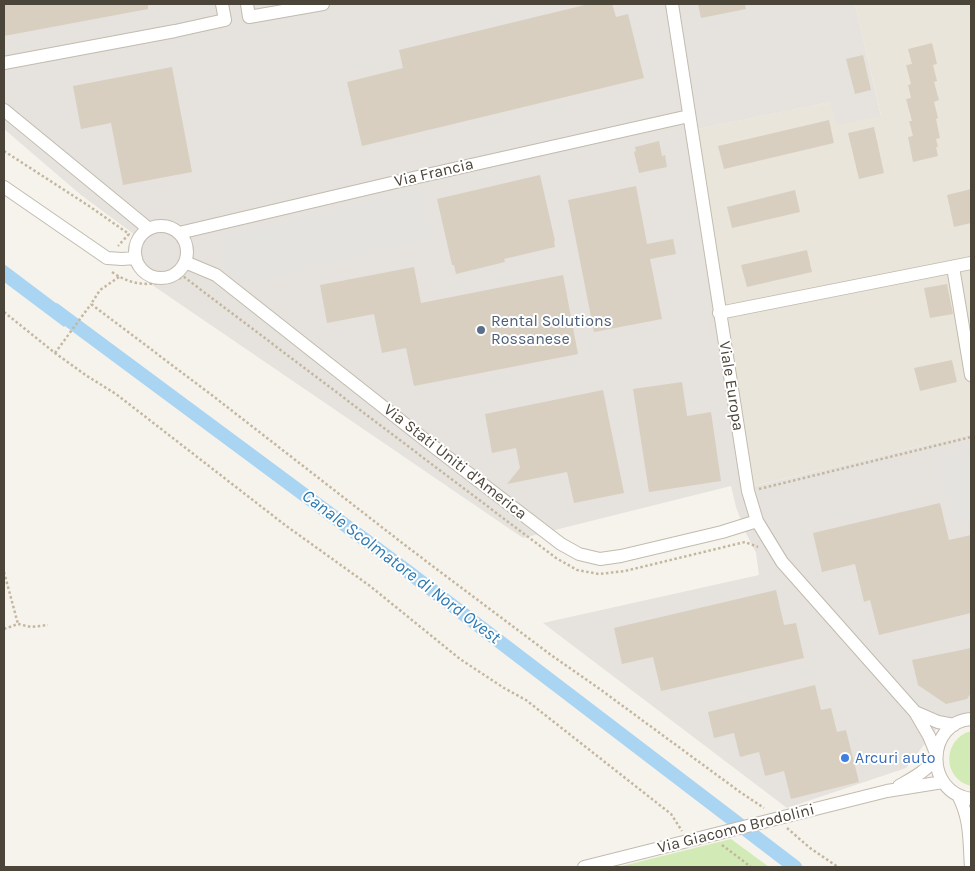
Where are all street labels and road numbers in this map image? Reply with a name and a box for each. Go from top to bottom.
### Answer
street label: Via Francia [392,155,476,191]
street label: Viale Europa [714,340,748,432]
street label: Via Stati Uniti d'America [380,400,530,524]
street label: Via Giacomo Brodolini [656,800,816,858]

